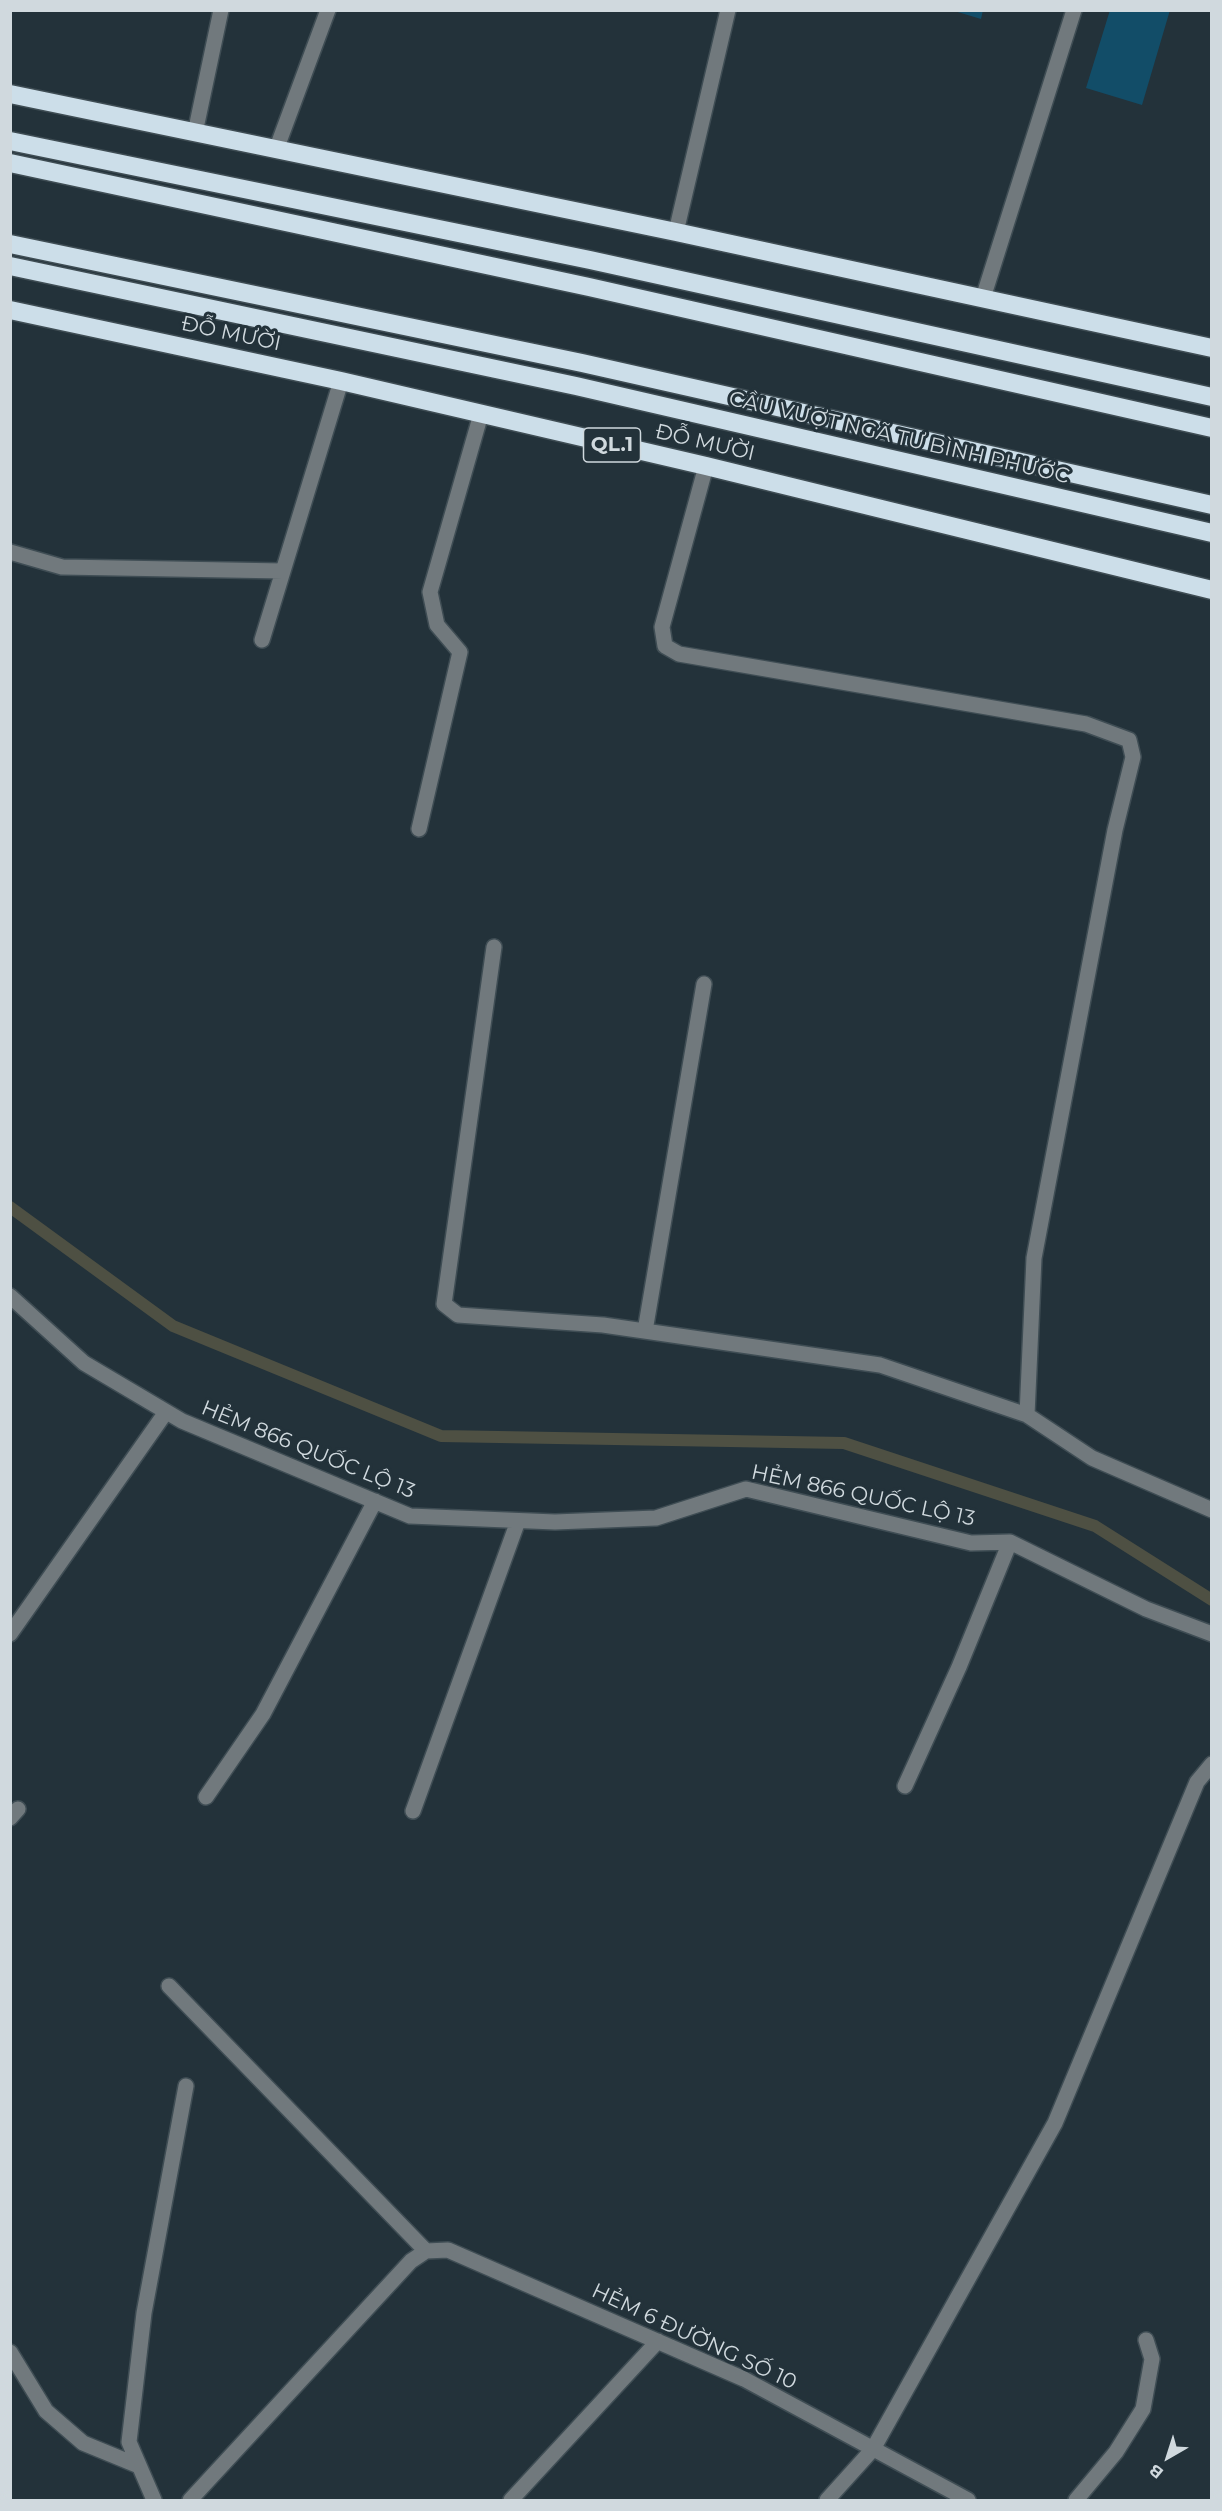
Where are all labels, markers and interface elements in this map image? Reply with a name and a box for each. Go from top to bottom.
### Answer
street label: ĐỖ MƯỜI [179,311,283,357]
street label: CẦU VƯỢT NGÃ TƯ BÌNH PHƯỚC [726,387,1072,489]
street label: ĐỖ MƯỜI [653,419,757,467]
road number: QL.1 [584,428,640,462]
street label: HẺM 866 QUỐC LỘ 13 [198,1396,418,1504]
street label: HẺM 866 QUỐC LỘ 13 [749,1460,977,1532]
street label: HẺM 6 ĐƯỜNG SỐ 10 [588,2278,800,2396]
north arrow [1138,2427,1198,2487]
text: B [1146,2460,1167,2483]

